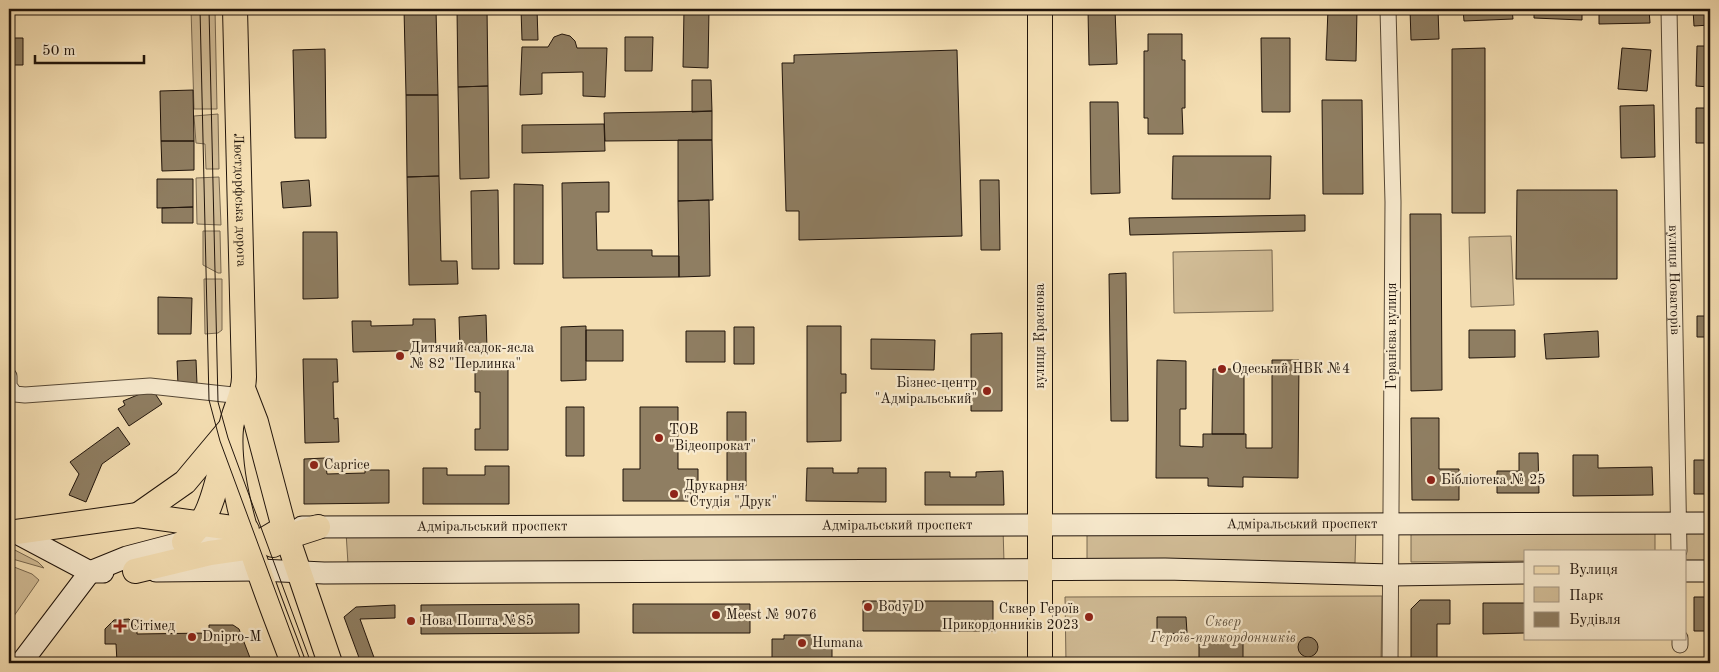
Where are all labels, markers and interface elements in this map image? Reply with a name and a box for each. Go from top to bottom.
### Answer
scale bar [35,32,144,64]
text: 50 m [42,44,76,59]
street label: Люстдорфська дорога [231,133,248,267]
street label: вулиця Новаторів [1666,225,1682,335]
street label: вулиця Краснова [1033,283,1047,389]
street label: Геранієва вулиця [1385,283,1399,389]
place label: Дитячий садок-ясла № 82 "Перлинка" [410,341,534,371]
marker: Дитячий садок-ясла № 82 "Перлинка" [394,350,406,362]
place label: Одеський НВК №4 [1232,362,1350,376]
marker: Одеський НВК №4 [1216,363,1228,375]
place label: Бізнес-центр "Адміральський" [875,376,977,406]
marker: Бізнес-центр "Адміральський" [981,385,993,397]
place label: ТОВ "Відеопрокат" [669,423,756,453]
marker: ТОВ "Відеопрокат" [653,432,665,444]
place label: Caprice [324,458,370,472]
marker: Caprice [308,459,320,471]
place label: Бібліотека № 25 [1441,473,1545,487]
marker: Бібліотека № 25 [1425,474,1437,486]
place label: Друкарня "Студія "Друк" [684,479,777,509]
marker: Друкарня "Студія "Друк" [668,488,680,500]
street label: Адміральський проспект [1226,517,1378,531]
street label: Адміральський проспект [821,518,973,533]
street label: Адміральський проспект [416,519,568,534]
legend [1524,550,1686,640]
text: Вулиця [1569,563,1618,578]
text: Парк [1569,589,1604,604]
place label: Body D [878,600,924,614]
marker: Body D [862,601,874,613]
place label: Сквер Героїв Прикордонників 2023 [942,602,1079,632]
place label: Meest № 9076 [726,608,817,622]
marker: Meest № 9076 [710,609,722,621]
marker: Сквер Героїв Прикордонників 2023 [1083,611,1095,623]
text: Будівля [1569,613,1621,628]
place label: Нова Пошта №85 [421,614,534,628]
marker: Нова Пошта №85 [405,615,417,627]
park label: Сквер Героїв-прикордонників [1149,615,1296,646]
place label: Сітімед [130,619,175,633]
marker: Сітімед [114,620,126,632]
place label: Dnipro-M [202,630,261,644]
marker: Dnipro-M [186,631,198,643]
place label: Humana [812,636,863,650]
marker: Humana [796,637,808,649]

